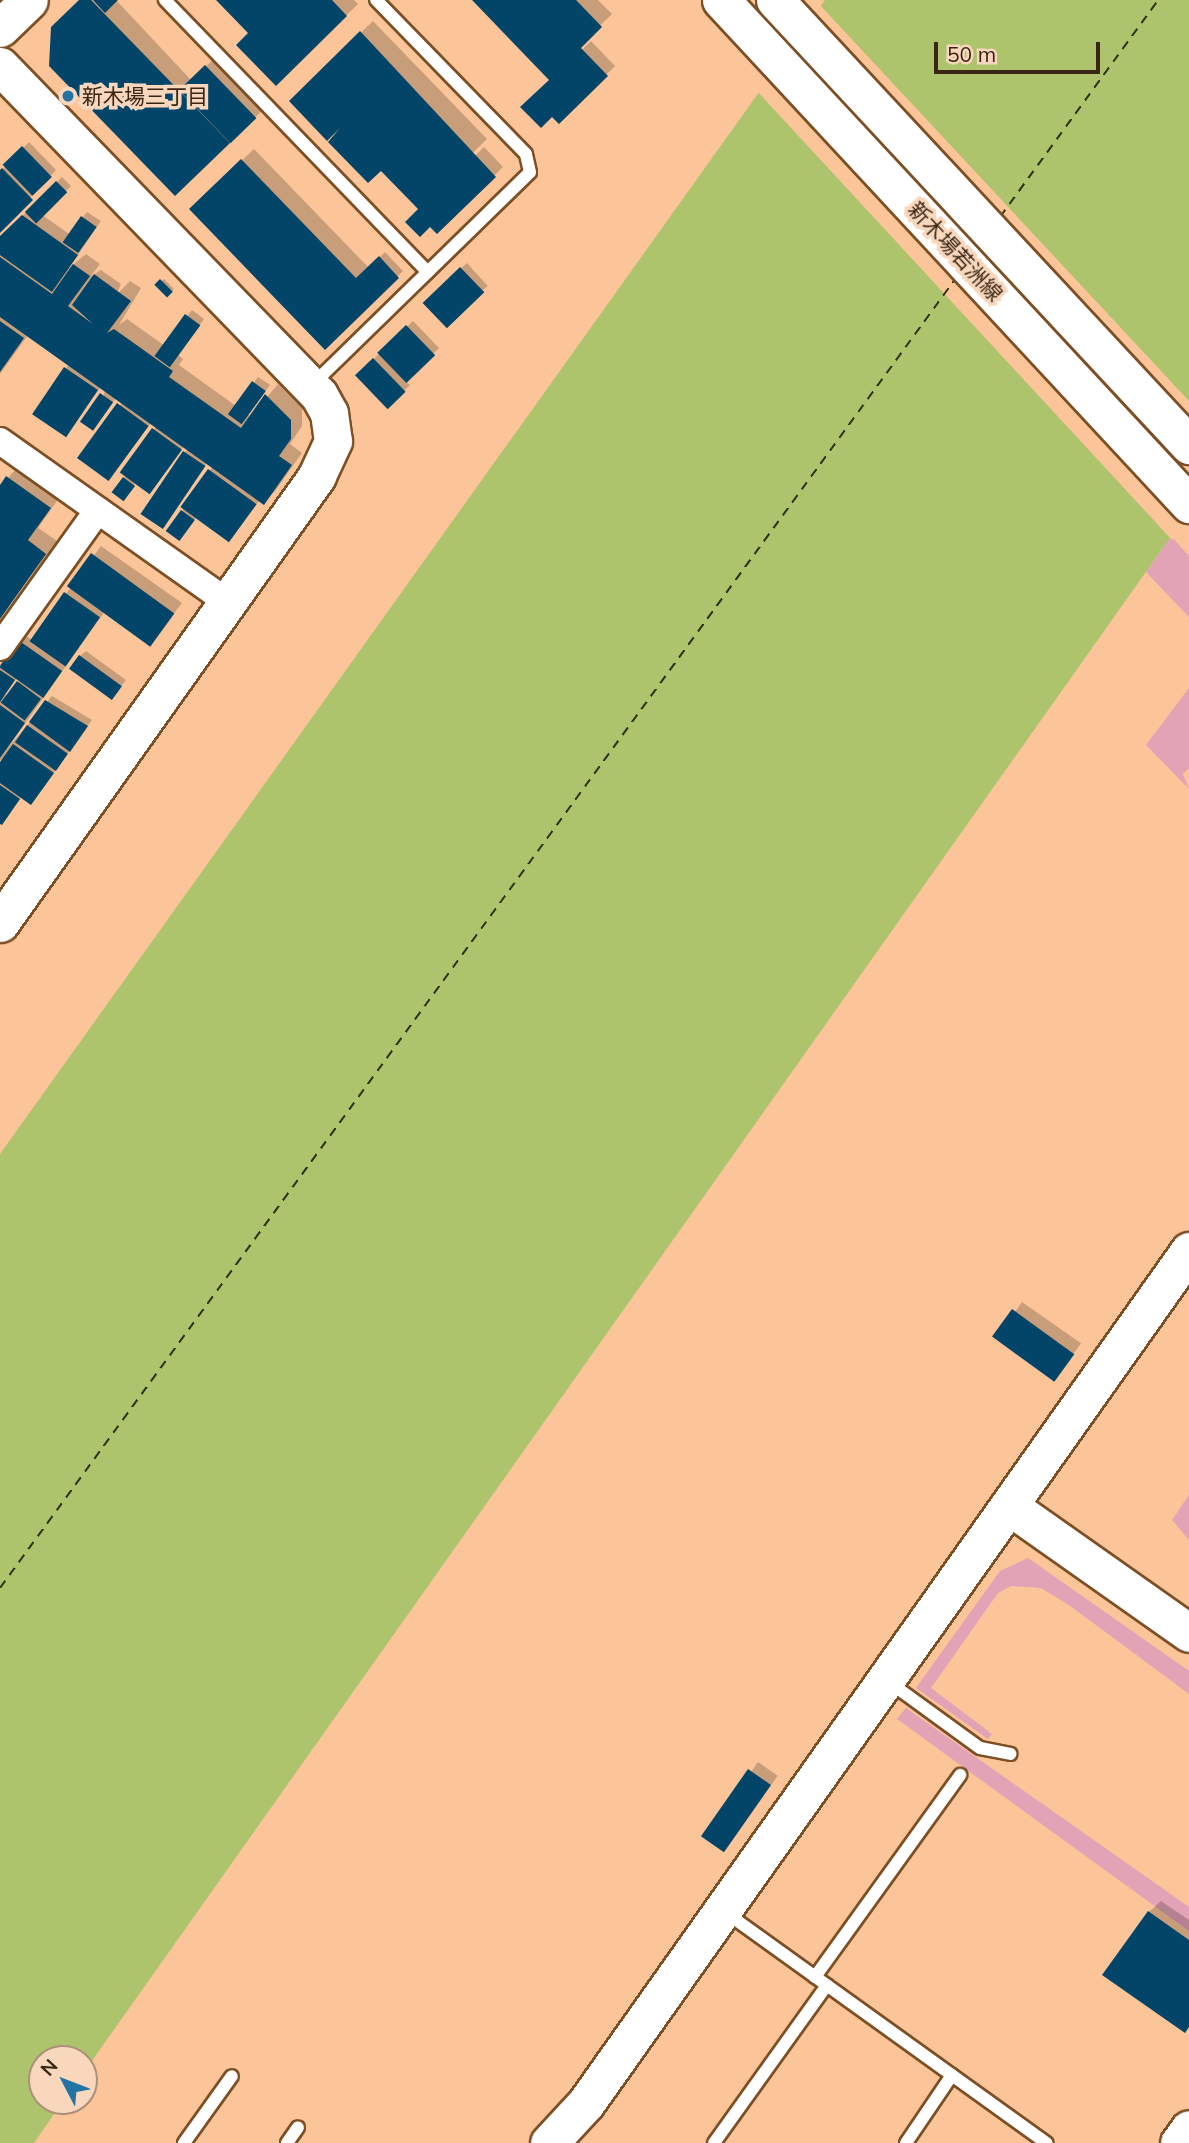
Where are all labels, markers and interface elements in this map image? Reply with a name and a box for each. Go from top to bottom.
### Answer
scale bar [937,28,1103,72]
text: 50 m [947,41,996,67]
place label: 新木場三丁目 [82,83,208,109]
marker: 新木場三丁目 [60,88,76,104]
street label: 新木場若洲線 [904,196,1008,306]
north arrow [28,2045,98,2115]
text: N [35,2054,63,2081]

